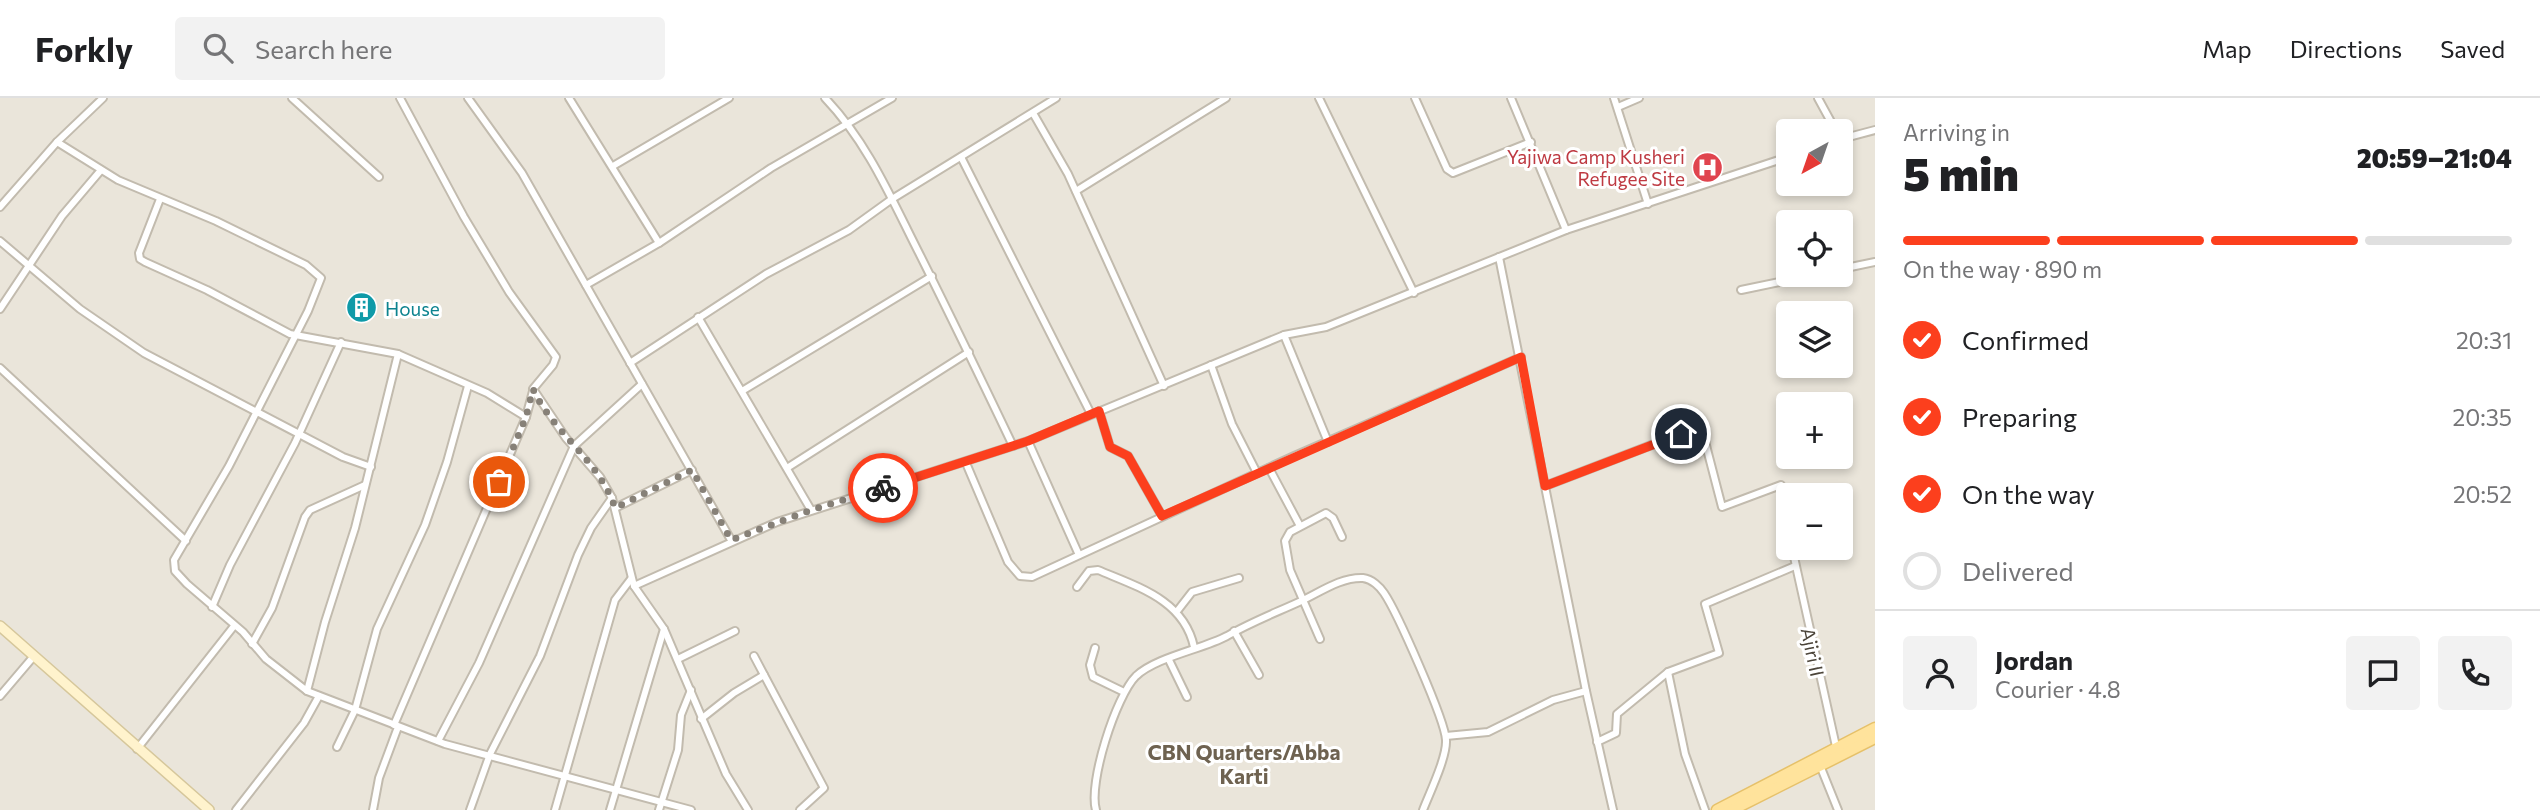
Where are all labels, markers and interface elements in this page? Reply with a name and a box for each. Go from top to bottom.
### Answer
search box [175,17,665,80]
text: Forkly [35,28,133,69]
icon: search [199,29,237,67]
text: Search here [255,33,393,64]
text: Map [2202,34,2252,63]
text: Directions [2290,34,2402,63]
text: Saved [2440,34,2505,63]
text: Arriving in [1903,118,2010,146]
north arrow [1776,119,1853,196]
map controls [1776,119,1853,560]
text: 20:59–21:04 [2357,142,2512,173]
text: 5 min [1903,144,2019,200]
place label: Yajiwa Camp Kusheri Refugee Site [1507,145,1685,190]
hospital icon: Yajiwa Camp Kusheri Refugee Site [1691,150,1725,184]
button: locate [1776,210,1853,287]
text: On the way · 890 m [1903,255,2102,283]
building icon: House [345,291,379,325]
place label: House [385,297,440,320]
button: layers [1776,301,1853,378]
icon: check [1903,321,1941,359]
text: Confirmed [1962,324,2089,355]
text: 20:31 [2456,326,2512,354]
button: + [1776,392,1853,469]
icon: check [1903,398,1941,436]
text: Preparing [1962,401,2077,432]
text: 20:35 [2453,403,2512,431]
pin [1651,404,1711,464]
icon: home [1662,415,1700,453]
pin [469,452,529,512]
courier [848,453,918,523]
icon: bag [480,463,518,501]
icon: bike [864,469,902,507]
icon: check [1903,475,1941,513]
text: On the way [1962,478,2095,509]
text: 20:52 [2453,480,2512,508]
button: − [1776,483,1853,560]
text: Delivered [1962,555,2073,586]
street label: Ajiri II [1797,625,1829,679]
button: person [1903,636,1977,710]
button: chat [2346,636,2420,710]
button: phone [2438,636,2512,710]
text: Jordan [1995,644,2073,675]
text: Courier · 4.8 [1995,675,2121,703]
district label: CBN Quarters/Abba Karti [1147,739,1341,788]

